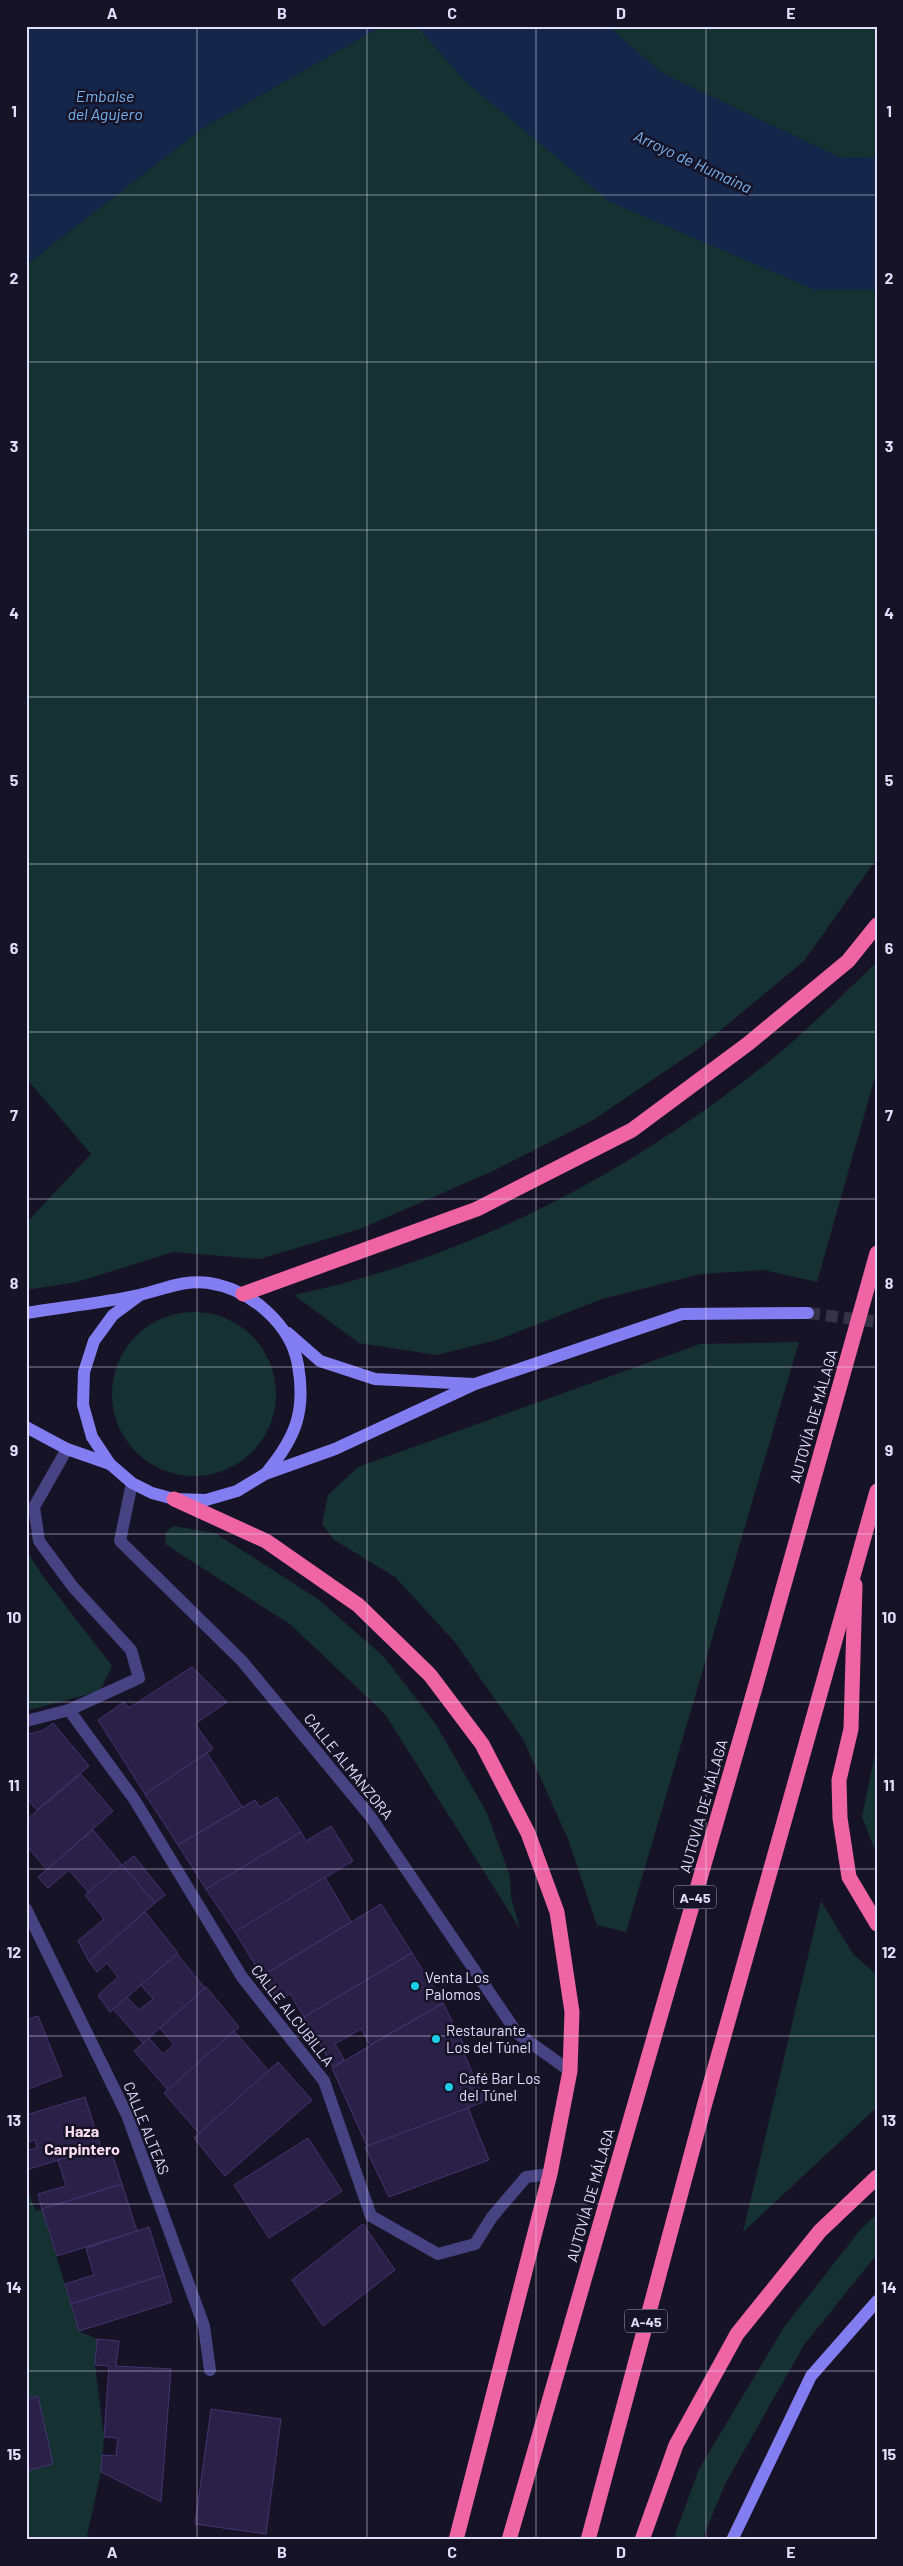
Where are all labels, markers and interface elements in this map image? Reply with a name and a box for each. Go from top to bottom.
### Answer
text: A [107,3,118,22]
text: B [277,3,287,22]
text: C [447,3,457,22]
text: D [616,3,626,22]
text: E [786,3,796,22]
water label: Embalse del Agujero [67,86,143,123]
text: 1 [11,101,17,120]
text: 1 [886,101,892,120]
water label: Arroyo de Humaina [631,125,755,197]
text: 2 [10,268,19,287]
text: 2 [885,268,894,287]
text: 3 [10,436,18,455]
text: 3 [885,436,893,455]
text: 4 [9,603,19,622]
text: 4 [884,603,894,622]
text: 5 [10,770,19,789]
text: 5 [885,770,894,789]
text: 6 [10,938,19,957]
text: 6 [885,938,894,957]
text: 7 [10,1105,18,1124]
text: 7 [885,1105,893,1124]
text: 8 [10,1273,19,1292]
text: 8 [885,1273,894,1292]
street label: AUTOVÍA DE MÁLAGA [785,1347,841,1485]
text: 9 [10,1440,18,1459]
text: 9 [885,1440,893,1459]
text: 10 [7,1607,21,1626]
text: 10 [882,1607,896,1626]
street label: CALLE ALMANZORA [301,1709,397,1823]
street label: AUTOVÍA DE MÁLAGA [675,1737,731,1875]
text: 11 [8,1775,20,1794]
text: 11 [883,1775,895,1794]
road number: A-45 [674,1885,716,1908]
text: 12 [7,1942,21,1961]
text: 12 [882,1942,896,1961]
street label: CALLE ALCUBILLA [248,1961,338,2069]
place label: Venta Los Palomos [425,1968,489,2003]
marker: Venta Los Palomos [409,1980,421,1992]
place label: Restaurante Los del Túnel [446,2021,531,2056]
marker: Restaurante Los del Túnel [430,2033,442,2045]
place label: Café Bar Los del Túnel [459,2069,541,2104]
street label: CALLE ALTEAS [120,2079,174,2177]
marker: Café Bar Los del Túnel [443,2081,455,2093]
text: 13 [7,2110,21,2129]
text: 13 [882,2110,896,2129]
district label: Haza Carpintero [44,2121,120,2158]
street label: AUTOVÍA DE MÁLAGA [562,2126,618,2264]
text: 14 [6,2277,22,2296]
text: 14 [881,2277,897,2296]
road number: A-45 [625,2310,667,2332]
text: 15 [7,2444,22,2463]
text: 15 [882,2444,897,2463]
text: A [107,2542,118,2561]
text: B [277,2542,287,2561]
text: C [447,2542,457,2561]
text: D [616,2542,626,2561]
text: E [786,2542,796,2561]

